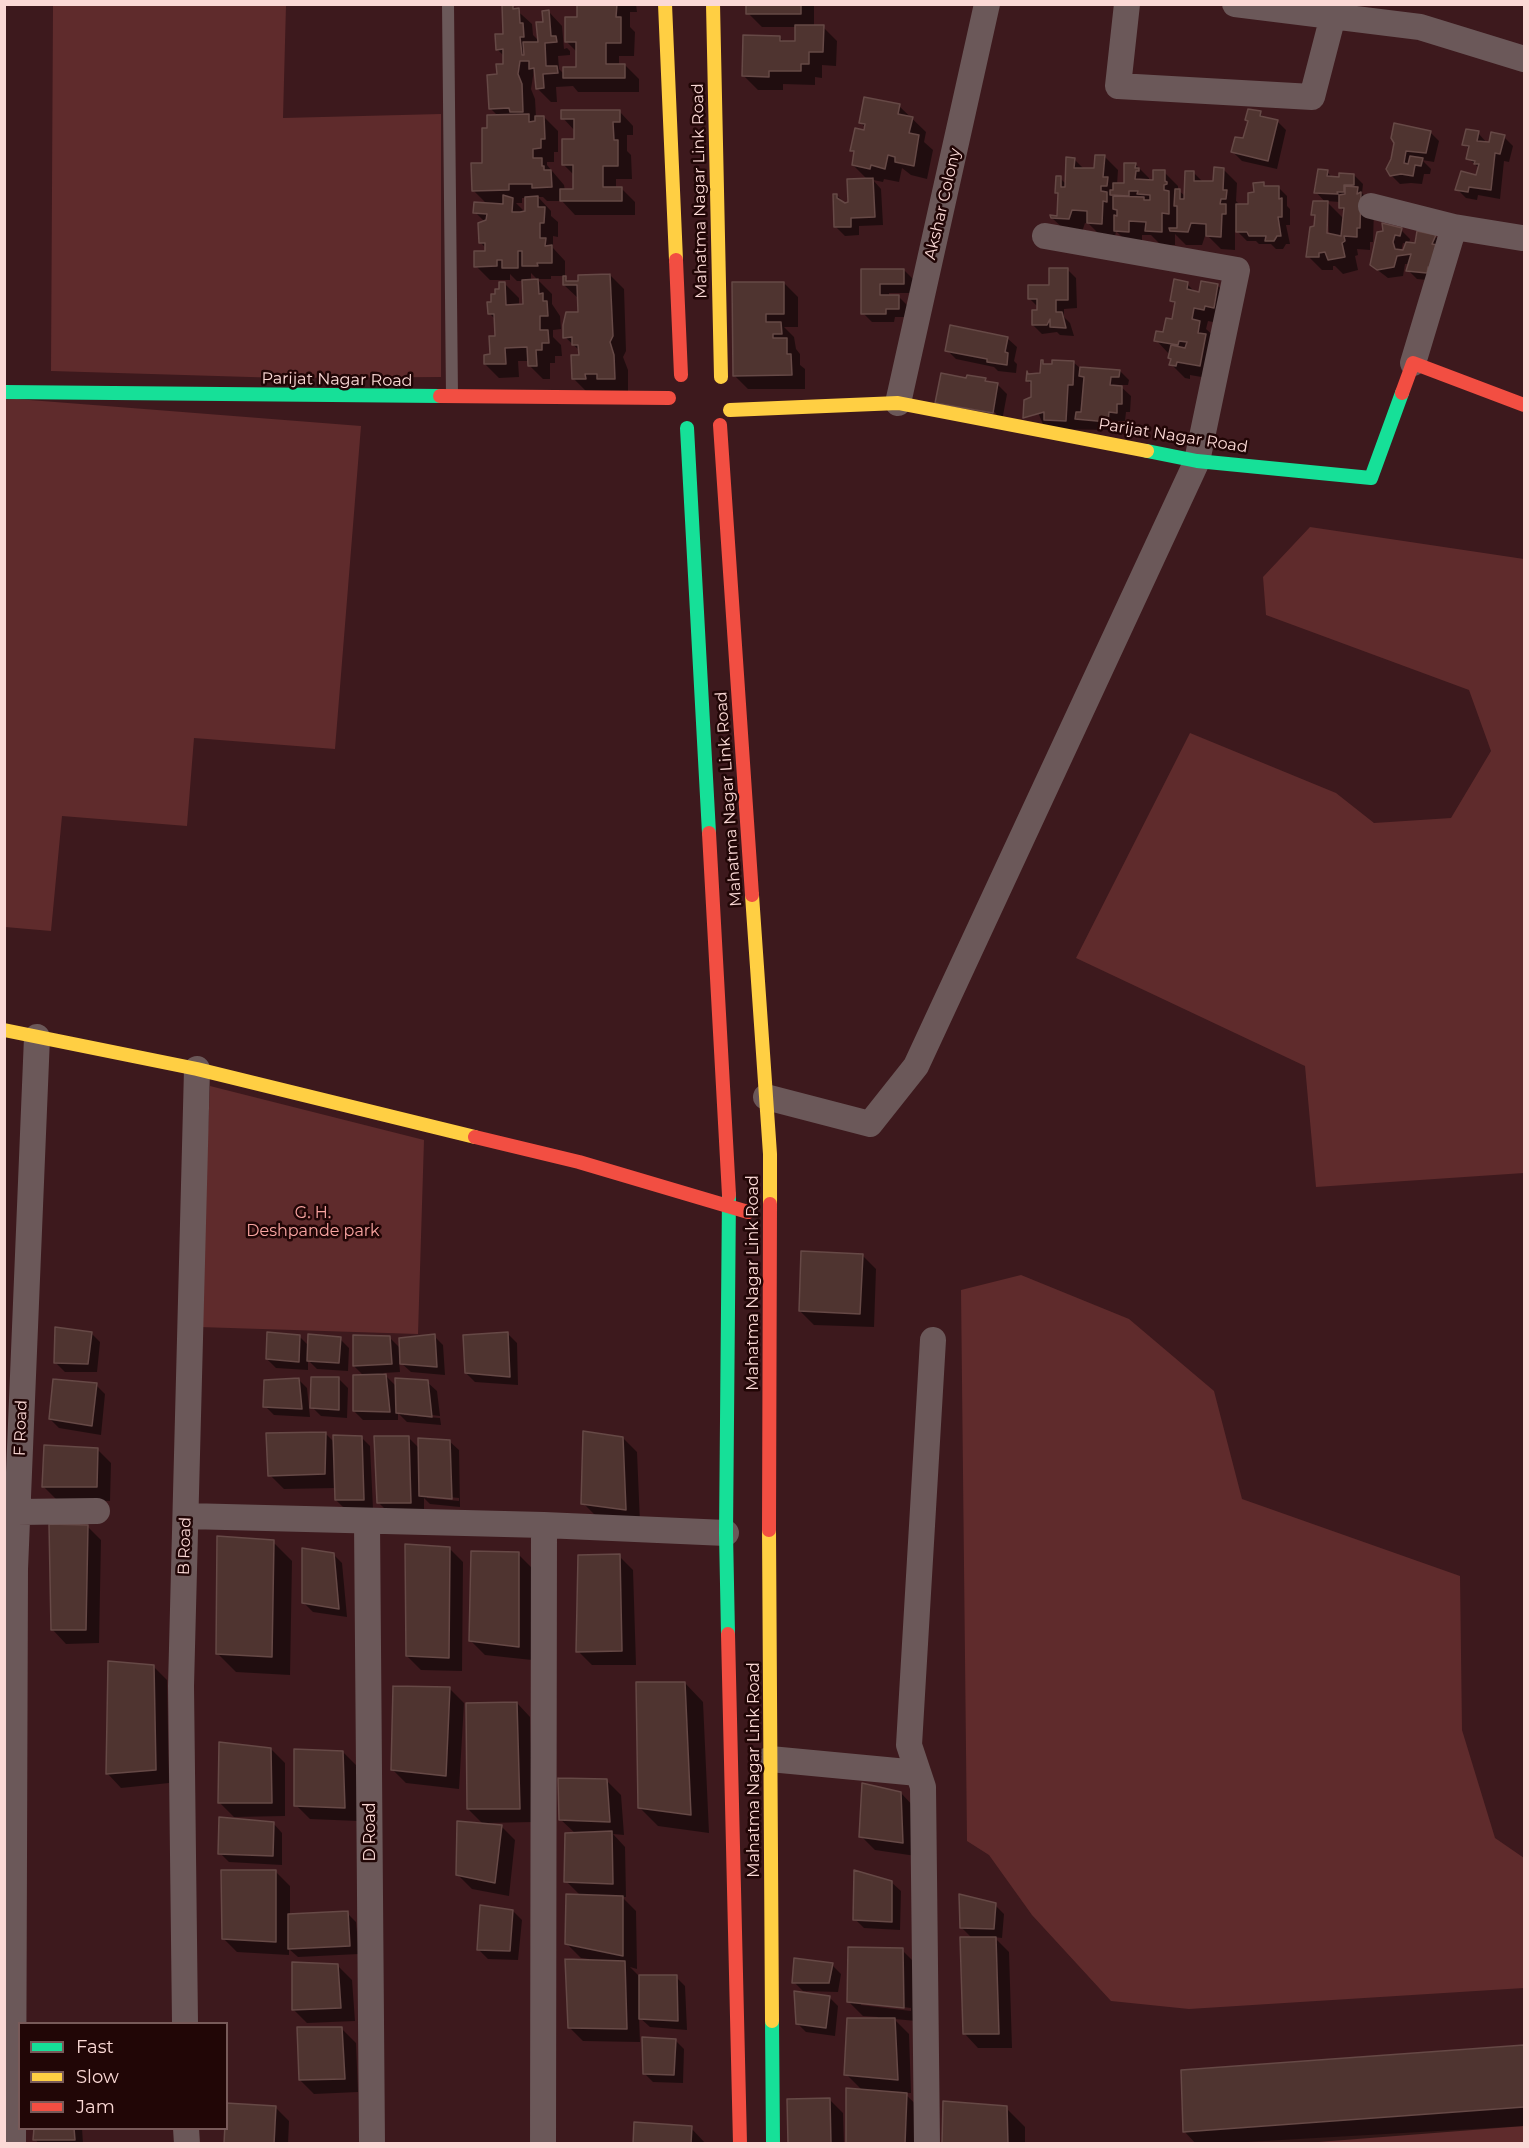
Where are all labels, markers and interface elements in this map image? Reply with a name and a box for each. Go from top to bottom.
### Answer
street label: Mahatma Nagar Link Road [689,83,711,299]
street label: Akshar Colony [921,146,965,262]
street label: Parijat Nagar Road [261,369,413,391]
street label: Parijat Nagar Road [1097,415,1249,457]
street label: Mahatma Nagar Link Road [712,691,746,907]
street label: Mahatma Nagar Link Road [743,1175,763,1391]
park label: G. H. Deshpande park [246,1203,380,1241]
street label: F Road [10,1400,32,1456]
street label: B Road [174,1517,196,1575]
street label: Mahatma Nagar Link Road [744,1662,764,1878]
street label: D Road [360,1802,380,1862]
legend [18,2022,228,2130]
text: Fast [76,2036,114,2058]
text: Slow [76,2066,119,2088]
text: Jam [76,2096,115,2118]

